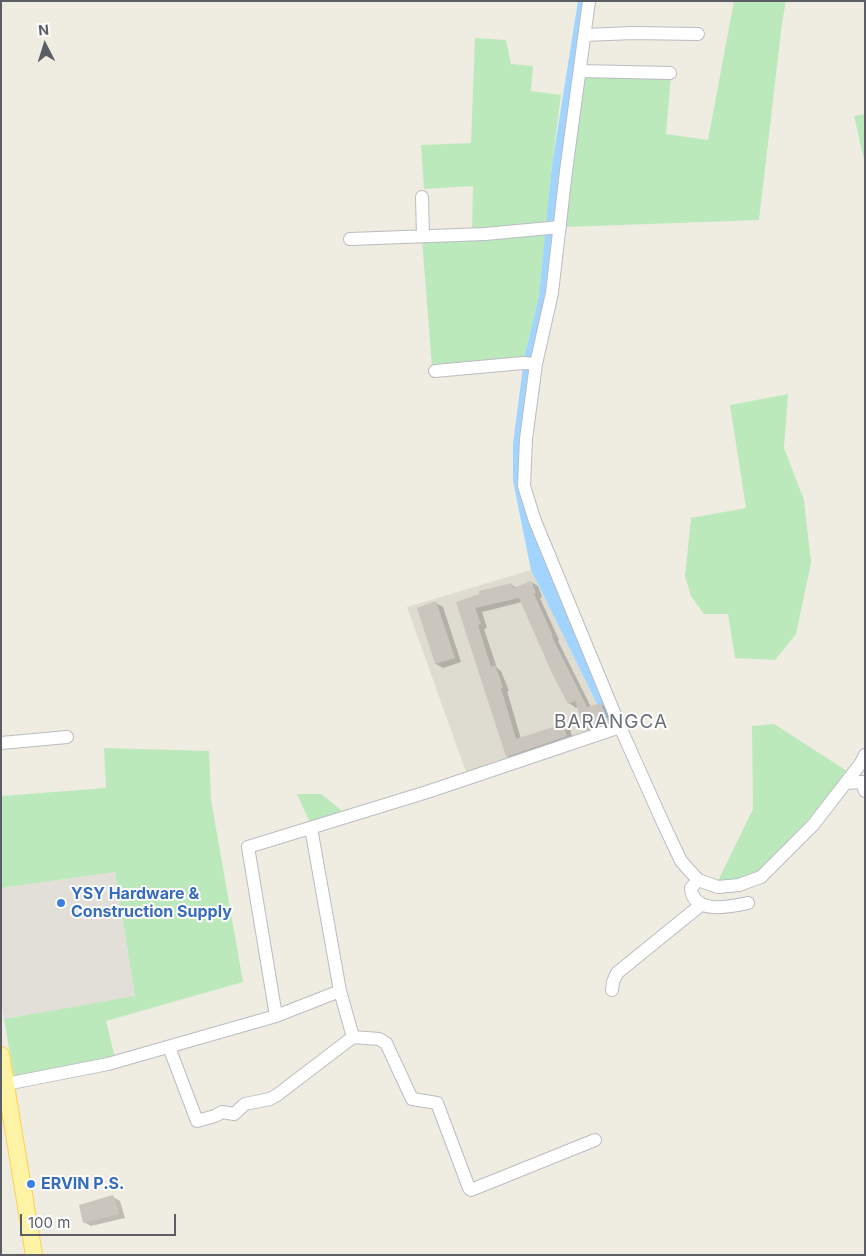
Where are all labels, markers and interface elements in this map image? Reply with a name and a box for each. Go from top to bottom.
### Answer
north arrow [20,20,70,70]
text: N [38,21,50,38]
district label: BARANGCA [553,711,669,733]
place label: YSY Hardware & Construction Supply [71,884,232,922]
marker: YSY Hardware & Construction Supply [55,897,67,909]
place label: ERVIN P.S. [41,1174,124,1194]
marker: ERVIN P.S. [25,1178,37,1190]
scale bar [22,1204,179,1236]
text: 100 m [28,1213,70,1232]

